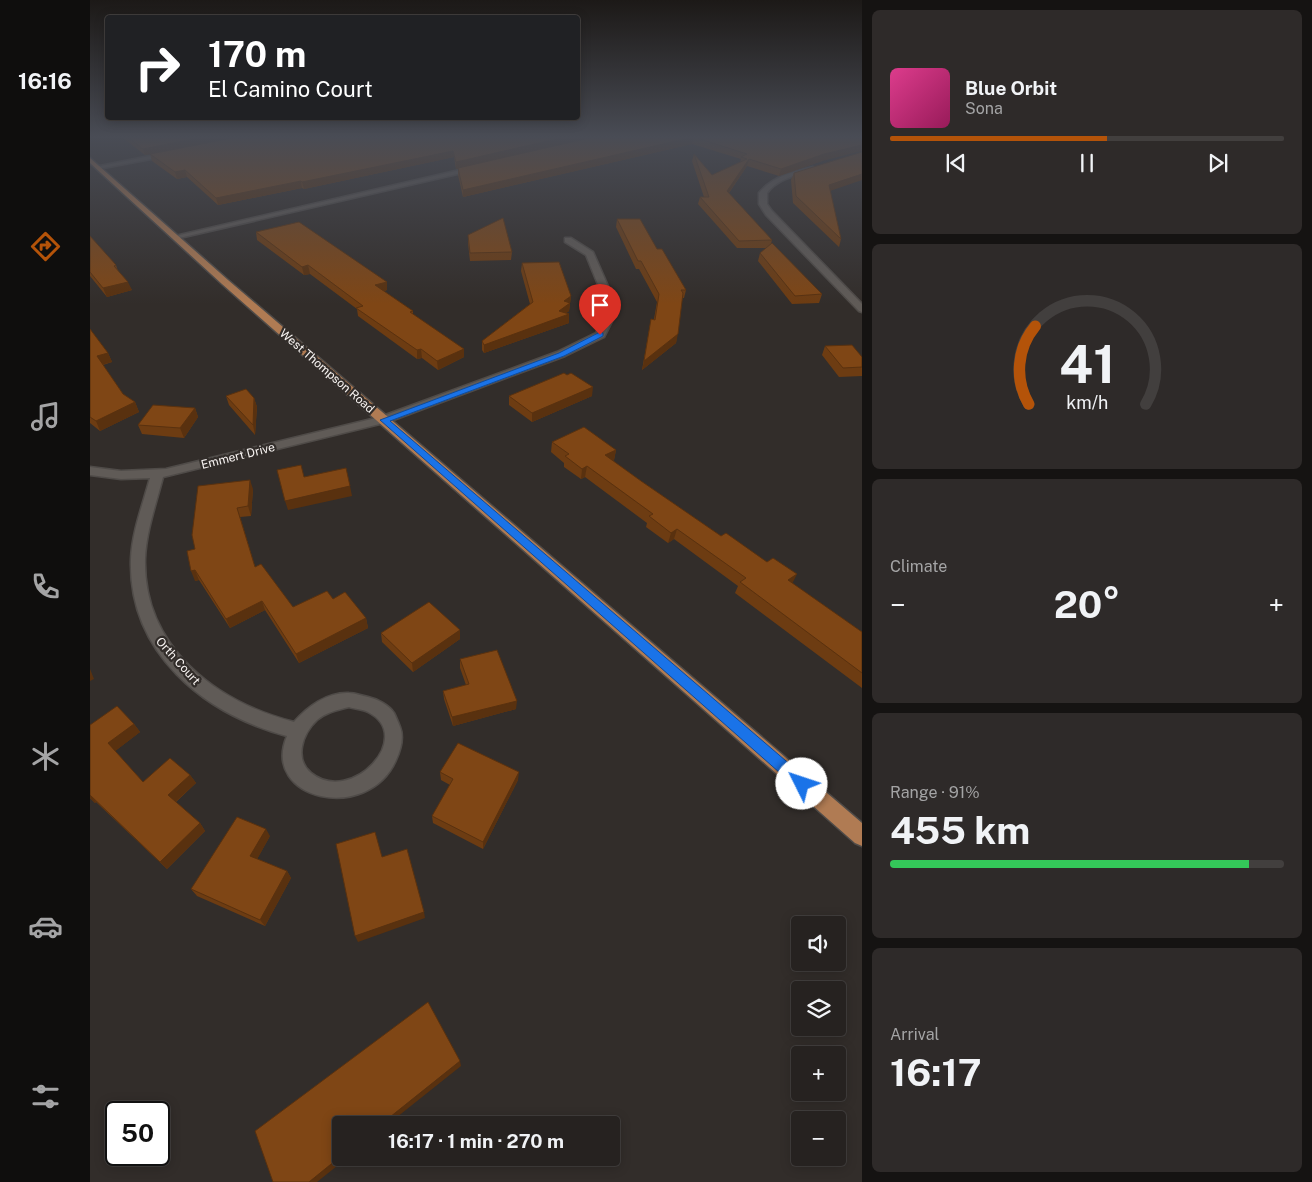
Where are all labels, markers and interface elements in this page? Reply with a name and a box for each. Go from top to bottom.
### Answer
text: 170 m [208,34,306,75]
icon: right [125,35,190,100]
text: 16:16 [18,68,72,94]
text: El Camino Court [208,76,373,102]
text: Blue Orbit [965,77,1057,99]
text: Sona [965,99,1003,118]
icon: previous [942,149,970,177]
icon: pause [1073,149,1101,177]
icon: next [1204,149,1232,177]
icon: directions [28,229,63,264]
pin [579,284,621,335]
icon: arrive [586,291,614,319]
street label: West Thompson Road [277,326,377,416]
text: 41 [1059,334,1115,395]
text: km/h [1066,392,1108,413]
icon: music [28,399,63,434]
street label: Emmert Drive [200,440,277,472]
text: Climate [890,557,947,576]
icon: phone [28,569,63,604]
text: 20° [1054,582,1120,627]
text: − [890,588,906,621]
text: + [1268,588,1284,621]
street label: Orth Court [153,634,203,688]
icon: climate [28,739,63,774]
position arrow [775,757,827,809]
text: Range · 91% [890,783,980,802]
text: 455 km [890,808,1030,853]
icon: car [28,909,63,944]
map controls [791,916,846,1166]
button: sound [791,916,846,971]
button: layers [791,981,846,1036]
text: Arrival [890,1025,939,1044]
button: + [791,1046,846,1101]
text: 16:17 [890,1050,982,1095]
icon: filters [28,1079,63,1114]
speed limit sign: 50 [105,1101,170,1166]
button: − [791,1111,846,1166]
text: 16:17 · 1 min · 270 m [388,1130,564,1152]

